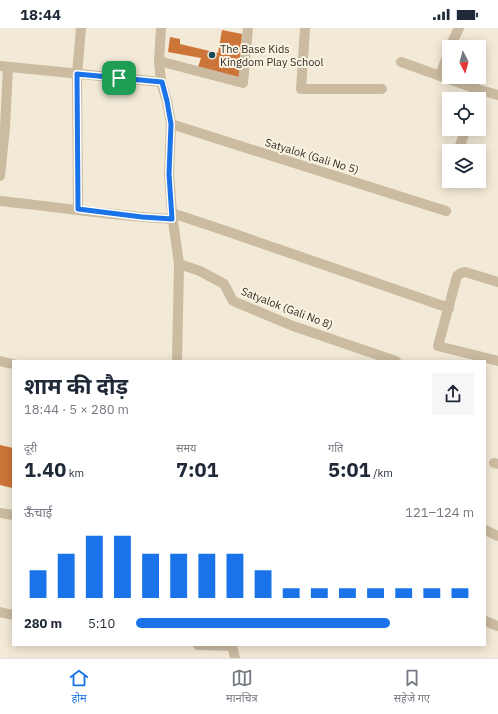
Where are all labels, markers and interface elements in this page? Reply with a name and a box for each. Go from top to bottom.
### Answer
text: 18:44 [20,5,61,24]
north arrow [442,40,486,84]
map controls [442,40,486,188]
place label: The Base Kids Kingdom Play School [220,42,324,69]
marker: The Base Kids Kingdom Play School [207,50,217,60]
pin [102,61,136,95]
icon: arrive [108,67,130,89]
button: locate [442,92,486,136]
street label: Satyalok (Gali No 5) [263,135,361,177]
button: layers [442,144,486,188]
street label: Satyalok (Gali No 8) [239,284,335,332]
text: शाम की दौड़ [24,371,128,400]
button: share [432,373,474,415]
text: 18:44 · 5 × 280 m [24,401,129,418]
text: दूरी [24,441,37,455]
text: समय [176,441,196,455]
text: गति [328,441,343,455]
text: 1.40 [24,456,66,483]
text: 7:01 [176,456,219,483]
text: 5:01 [328,456,371,483]
text: km [66,466,84,480]
text: /km [371,466,393,480]
text: ऊँचाई [24,504,52,521]
text: 121–124 m [405,504,474,521]
text: 280 m [24,615,62,632]
text: 5:10 [88,615,115,632]
tab: होम [68,667,90,706]
tab: मानचित्र [226,667,258,706]
tab: सहेजे गए [394,667,430,706]

